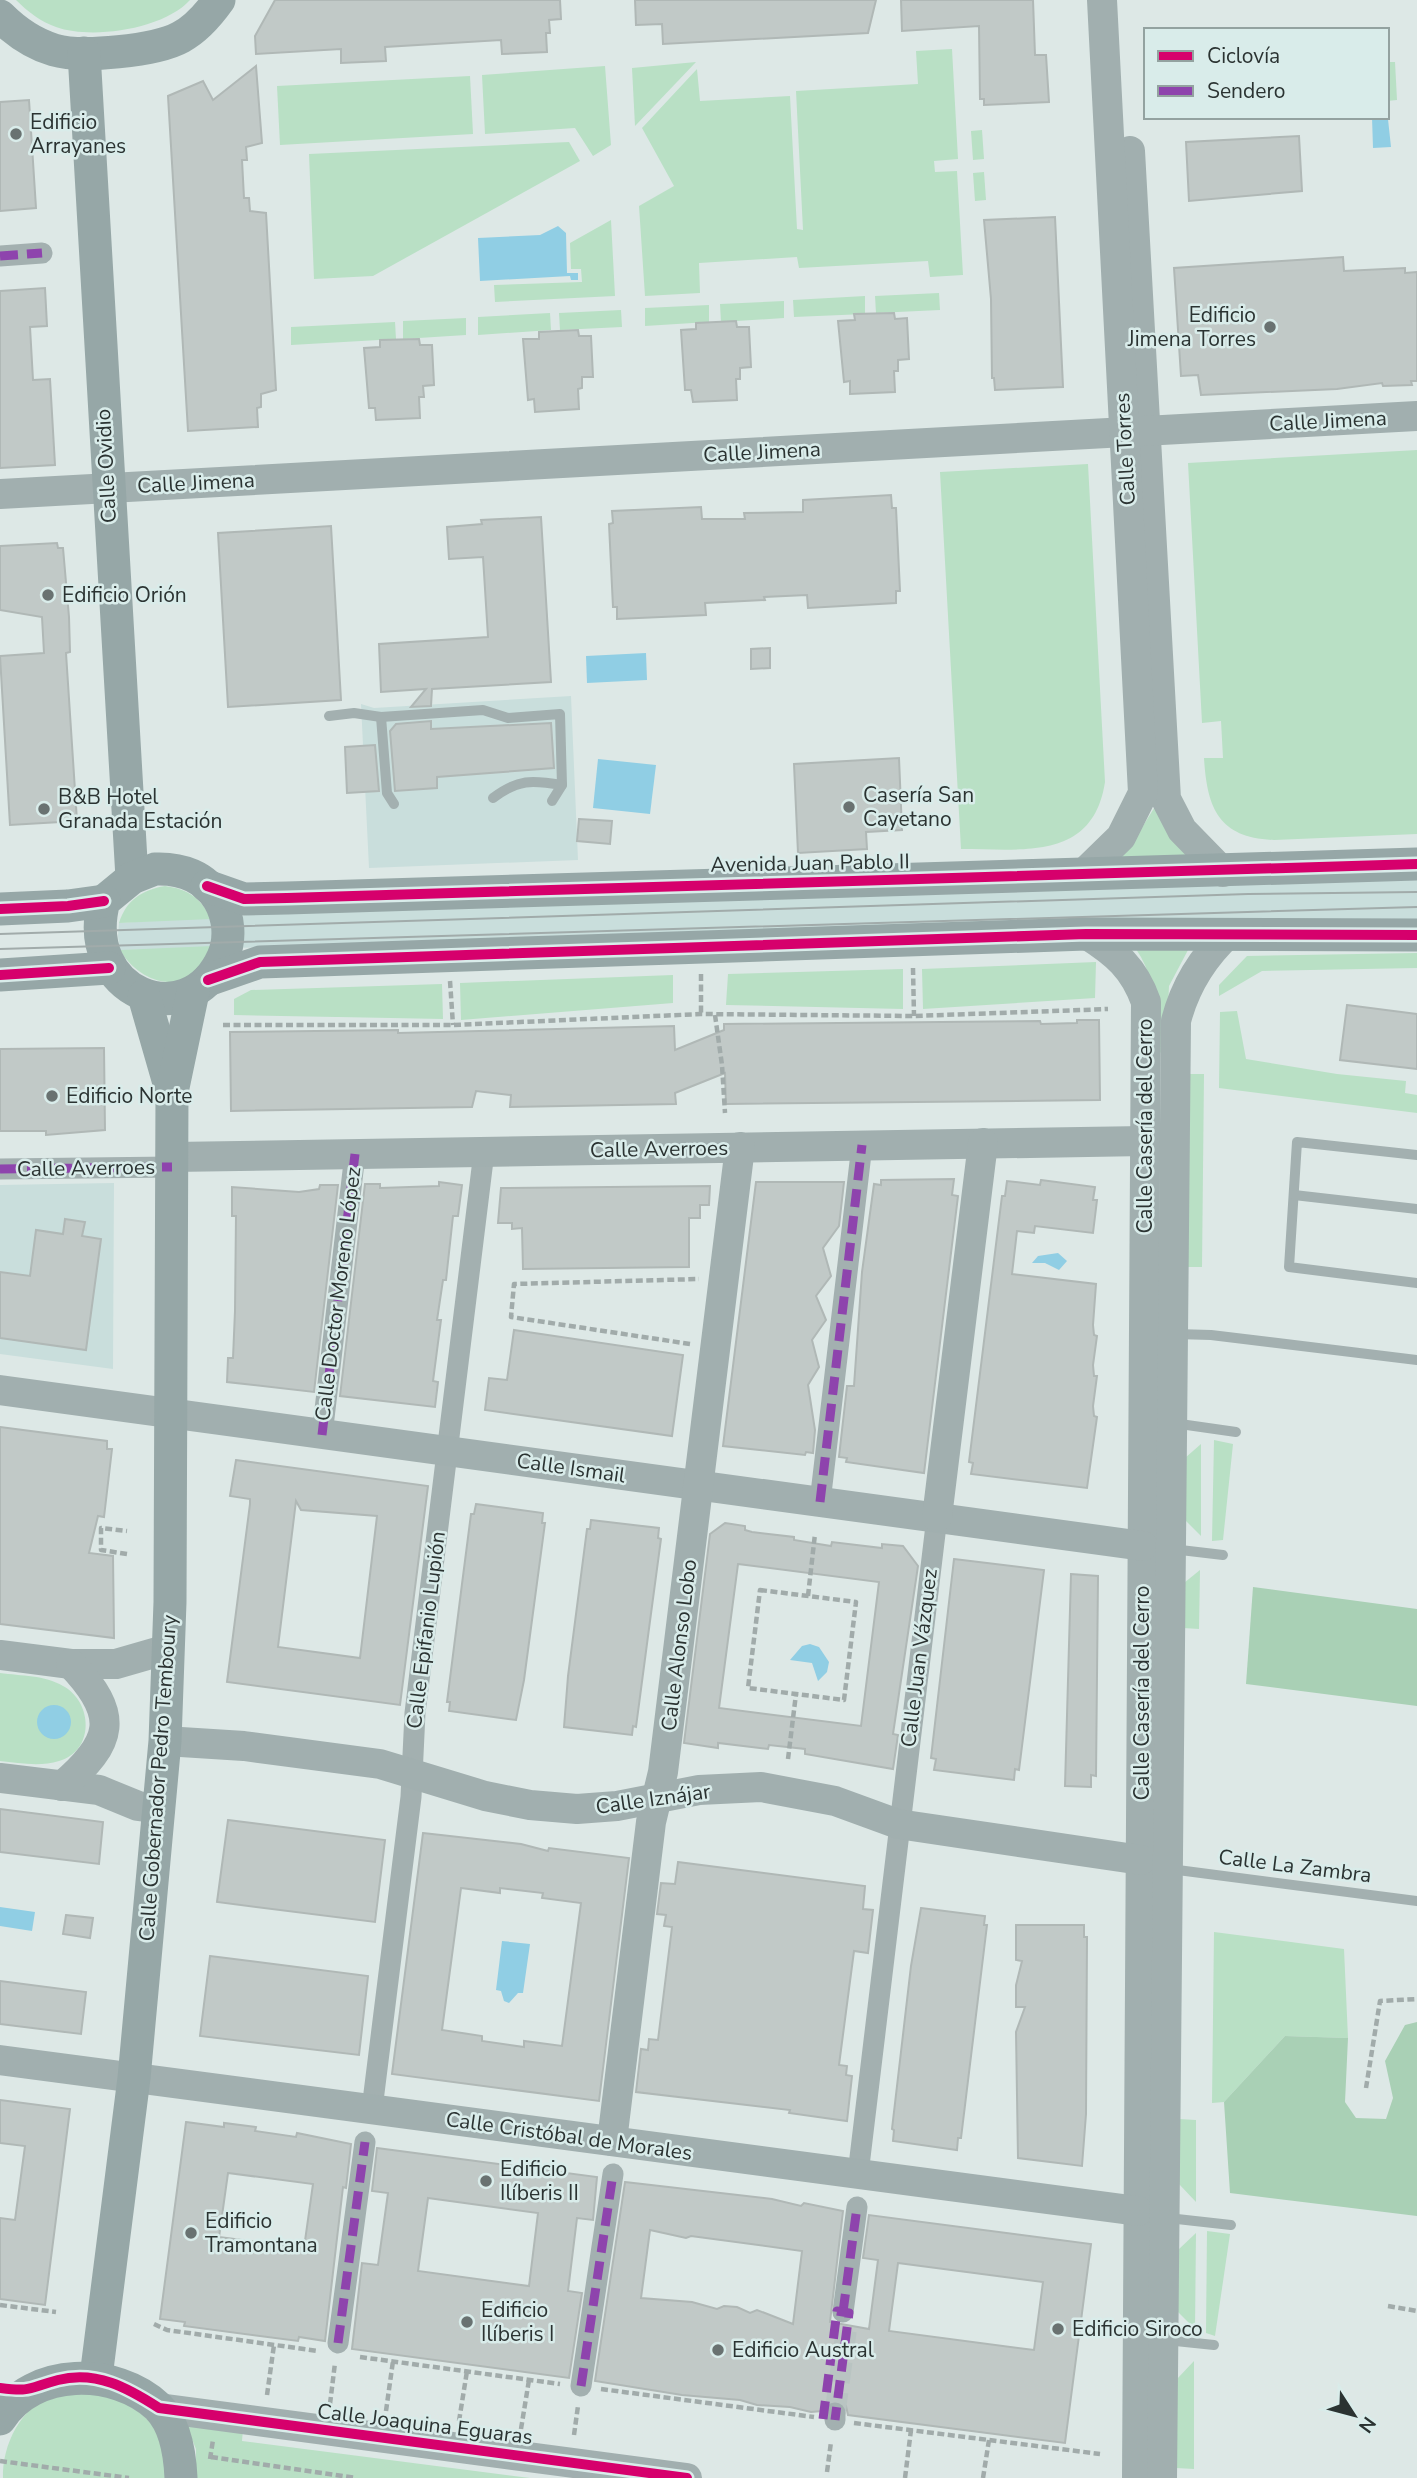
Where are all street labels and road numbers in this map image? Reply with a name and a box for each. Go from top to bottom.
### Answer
street label: Calle Torres [1108,392,1142,506]
street label: Calle Jimena [1268,404,1388,438]
street label: Calle Ovidio [89,408,123,524]
street label: Calle Jimena [702,435,822,469]
street label: Calle Jimena [136,466,256,500]
street label: Avenida Juan Pablo II [710,847,910,879]
street label: Calle Casería del Cerro [1131,1018,1159,1234]
street label: Calle Averroes [590,1134,728,1164]
street label: Calle Averroes [17,1153,155,1183]
street label: Calle Doctor Moreno López [309,1165,368,1423]
street label: Calle Ismail [515,1447,628,1490]
street label: Calle Epifanio Lupión [400,1530,452,1730]
street label: Calle Alonso Lobo [655,1557,703,1733]
street label: Calle Juan Vázquez [894,1567,944,1749]
street label: Calle Casería del Cerro [1128,1585,1156,1801]
street label: Calle Gobernador Pedro Temboury [133,1614,183,1942]
street label: Calle Iznájar [594,1777,713,1821]
street label: Calle La Zambra [1217,1843,1373,1889]
street label: Calle Cristóbal de Morales [444,2105,694,2167]
street label: Calle Joaquina Eguaras [316,2397,534,2451]

